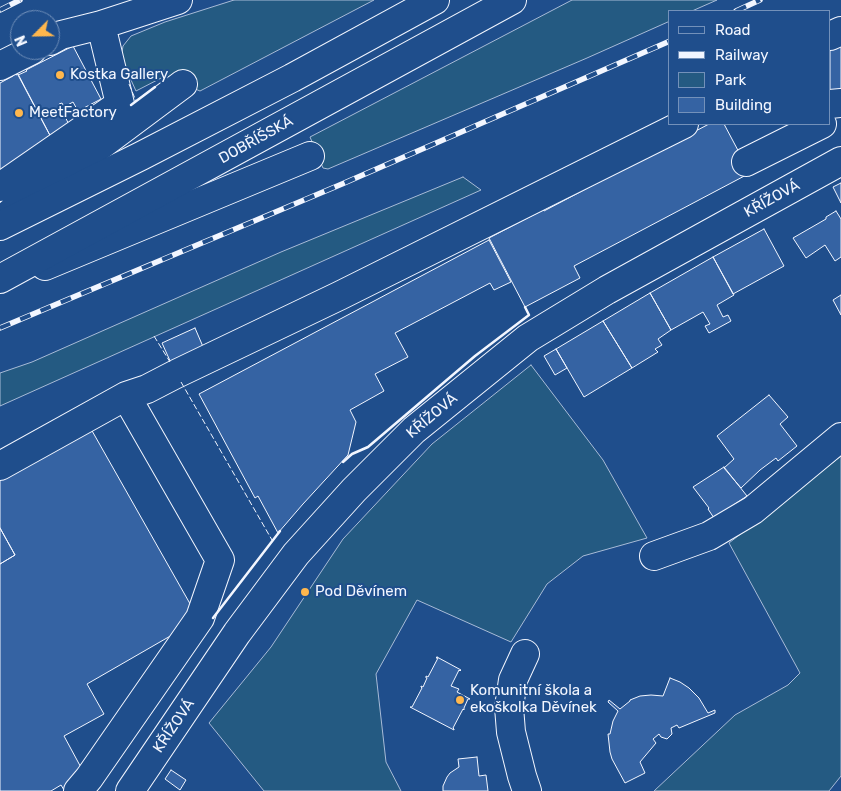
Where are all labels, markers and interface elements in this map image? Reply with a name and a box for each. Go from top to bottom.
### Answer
north arrow [10,10,60,60]
legend [668,10,831,125]
text: Road [715,21,751,39]
text: N [12,33,31,49]
text: Railway [715,46,769,64]
place label: Kostka Gallery [70,66,168,84]
marker: Kostka Gallery [54,69,66,81]
text: Park [715,71,746,89]
text: Building [715,96,772,114]
place label: MeetFactory [29,104,117,122]
marker: MeetFactory [13,107,25,119]
street label: DOBŘÍŠSKÁ [216,112,296,168]
street label: KŘÍŽOVÁ [741,176,803,222]
street label: KŘÍŽOVÁ [403,390,461,442]
place label: Pod Děvínem [315,583,407,601]
marker: Pod Děvínem [299,586,311,598]
place label: Komunitní škola a ekoškolka Děvínek [470,682,597,717]
marker: Komunitní škola a ekoškolka Děvínek [454,694,466,706]
street label: KŘÍŽOVÁ [150,696,198,756]

